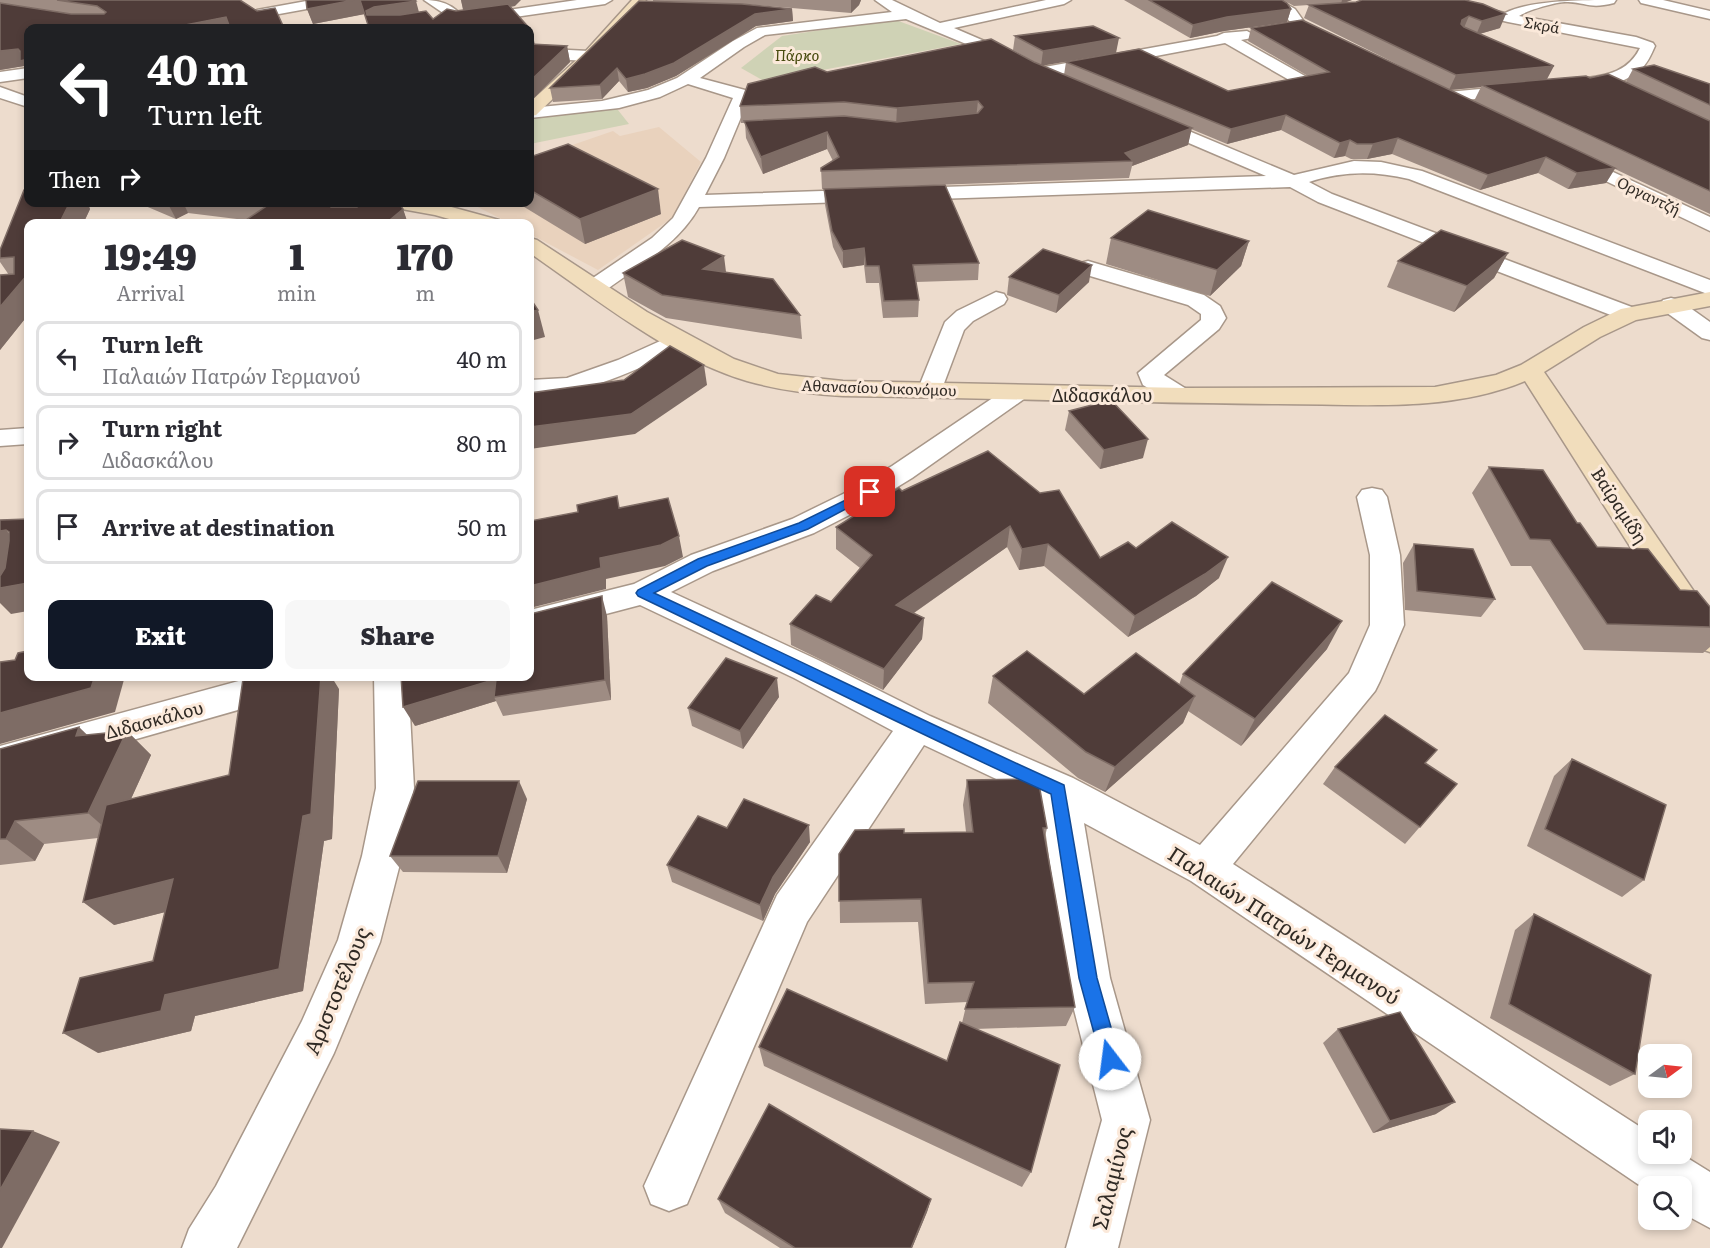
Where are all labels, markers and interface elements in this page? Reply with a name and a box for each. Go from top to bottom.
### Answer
street label: Σκρά [1522,10,1562,38]
text: 40 m [147,36,248,98]
park label: Πάρκο [775,43,820,66]
icon: left [48,48,126,126]
text: Turn left [147,93,262,133]
text: Then [48,162,101,195]
icon: right [113,162,146,195]
street label: Οργαντζή [1614,170,1684,220]
text: 19:49 [104,228,197,281]
text: 1 [289,228,304,281]
text: 170 [397,228,454,281]
text: Arrival [116,277,185,307]
text: min [277,277,316,307]
text: m [415,277,435,307]
text: Turn left [102,327,203,360]
icon: left [51,342,84,375]
text: 40 m [456,342,507,375]
text: Παλαιών Πατρών Γερμανού [102,360,360,390]
street label: Αθανασίου Οικονόμου [801,373,957,401]
street label: Διδασκάλου [1052,381,1152,408]
text: Turn right [102,411,222,444]
icon: right [51,426,84,459]
text: 80 m [456,426,507,459]
text: Διδασκάλου [102,444,213,474]
street label: Βαϊραμίδη [1585,462,1655,548]
pin [844,466,895,517]
icon: arrive [853,475,886,508]
icon: arrive [51,510,84,543]
text: Arrive at destination [102,510,335,543]
text: 50 m [457,510,507,543]
button: Exit [48,600,273,669]
button: Share [285,600,510,669]
street label: Διδασκάλου [102,693,206,745]
street label: Παλαιών Πατρών Γερμανού [1163,837,1407,1011]
street label: Αριστοτέλους [294,921,376,1059]
position arrow [1078,1027,1142,1091]
north arrow [1638,1044,1692,1098]
map controls [1638,1044,1692,1230]
button: sound [1638,1110,1692,1164]
street label: Σαλαμίνος [1082,1123,1138,1233]
button: search [1638,1176,1692,1230]

